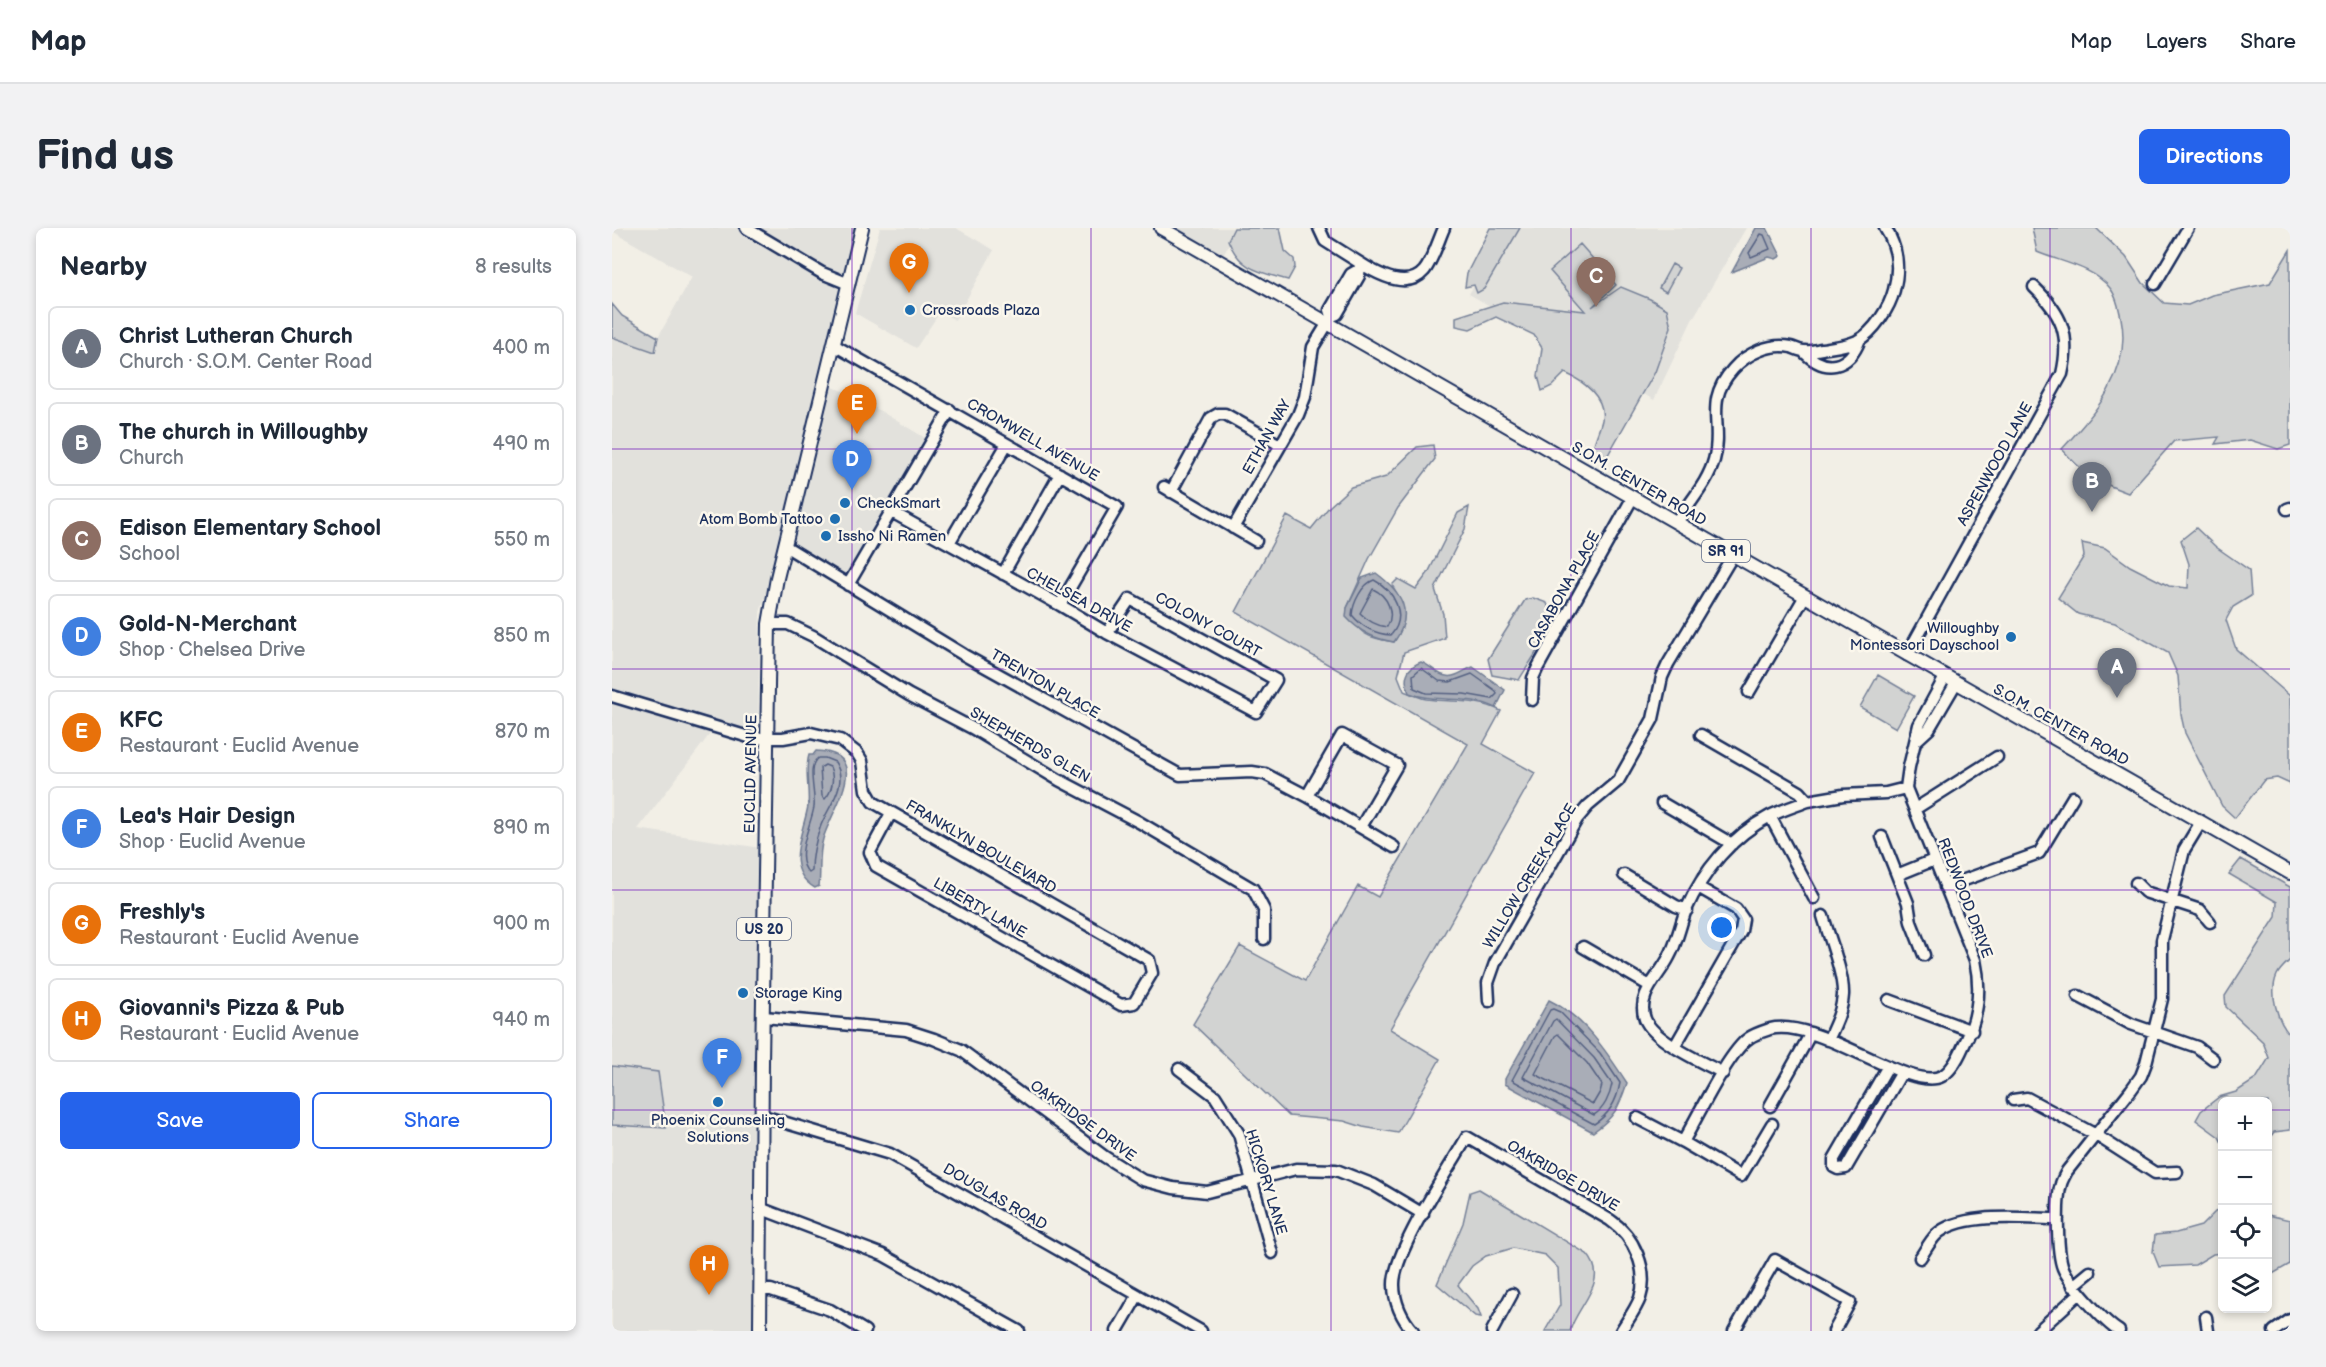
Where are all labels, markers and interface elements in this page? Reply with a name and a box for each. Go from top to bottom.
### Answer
text: Map [30,25,86,58]
text: Map [2070,29,2112,54]
text: Layers [2145,29,2207,54]
text: Share [2240,29,2296,54]
button: Directions [2139,129,2290,184]
text: Find us [36,131,174,182]
pin: G [890,244,928,293]
text: Nearby [60,252,147,283]
text: 8 results [475,255,552,279]
pin: C [1576,257,1616,307]
place label: Crossroads Plaza [922,301,1040,320]
marker: Crossroads Plaza [903,303,917,317]
text: Christ Lutheran Church [119,323,353,350]
text: A [75,336,88,360]
text: 400 m [492,336,550,360]
text: Church · S.O.M. Center Road [119,350,372,374]
pin: E [838,384,876,434]
street label: CROMWELL AVENUE [963,394,1103,486]
street label: ETHAN WAY [1239,396,1295,478]
street label: ASPENWOOD LANE [1953,399,2037,529]
text: The church in Willoughby [119,419,368,446]
text: B [74,432,89,456]
text: 490 m [493,432,550,456]
street label: S.O.M. CENTER ROAD [1568,438,1710,530]
pin: D [832,440,872,490]
text: Church [119,446,184,470]
pin: B [2072,462,2112,512]
place label: CheckSmart [857,494,941,513]
marker: CheckSmart [838,496,852,510]
place label: Atom Bomb Tattoo [700,510,823,529]
marker: Atom Bomb Tattoo [828,512,842,526]
text: Edison Elementary School [119,515,381,542]
place label: Issho Ni Ramen [838,527,946,546]
text: C [74,528,89,552]
text: 550 m [493,528,550,552]
street label: CASABONA PLACE [1524,528,1604,652]
marker: Issho Ni Ramen [819,529,833,543]
road number: SR 91 [1702,540,1750,562]
text: School [119,542,180,566]
street label: CHELSEA DRIVE [1023,563,1135,637]
street label: COLONY COURT [1152,588,1264,662]
text: Gold-N-Merchant [119,611,297,638]
place label: Willoughby Montessori Dayschool [1850,619,1999,655]
text: D [75,624,88,648]
text: 850 m [493,624,550,648]
marker: Willoughby Montessori Dayschool [2004,630,2018,644]
text: Shop · Chelsea Drive [119,638,305,662]
street label: TRENTON PLACE [987,645,1103,723]
pin: A [2098,648,2136,698]
street label: S.O.M. CENTER ROAD [1990,680,2132,770]
street label: SHEPHERDS GLEN [966,703,1094,787]
text: KFC [119,707,163,734]
street label: EUCLID AVENUE [740,714,762,834]
text: E [75,720,88,744]
text: 870 m [495,720,550,744]
text: Restaurant · Euclid Avenue [119,734,359,758]
street label: FRANKLYN BOULEVARD [902,796,1060,898]
street label: WILLOW CREEK PLACE [1479,800,1581,952]
text: Lea's Hair Design [119,803,295,830]
text: F [75,816,88,840]
text: 890 m [493,816,550,840]
text: Shop · Euclid Avenue [119,830,306,854]
street label: REDWOOD DRIVE [1933,835,1997,961]
street label: LIBERTY LANE [930,874,1030,943]
text: Freshly's [119,899,205,926]
text: G [74,912,89,936]
text: 900 m [493,912,550,936]
your location [1707,913,1736,942]
road number: US 20 [737,918,791,940]
text: Restaurant · Euclid Avenue [119,926,359,950]
place label: Storage King [755,984,842,1003]
marker: Storage King [736,986,750,1000]
text: Giovanni's Pizza & Pub [119,995,345,1022]
text: H [74,1008,89,1032]
text: 940 m [493,1008,550,1032]
text: Restaurant · Euclid Avenue [119,1022,359,1046]
pin: F [702,1038,742,1088]
street label: OAKRIDGE DRIVE [1026,1076,1140,1166]
button: Save [60,1092,300,1149]
button: Share [312,1092,552,1149]
marker: Phoenix Counseling Solutions [711,1095,725,1109]
map controls [2218,1097,2272,1313]
button: + [2218,1097,2272,1151]
place label: Phoenix Counseling Solutions [651,1111,785,1147]
street label: HICKORY LANE [1241,1127,1291,1237]
street label: OAKRIDGE DRIVE [1503,1136,1623,1216]
button: − [2218,1151,2272,1205]
street label: DOUGLAS ROAD [940,1159,1051,1235]
button: locate [2218,1205,2272,1259]
pin: H [690,1246,728,1295]
button: layers [2218,1259,2272,1313]

